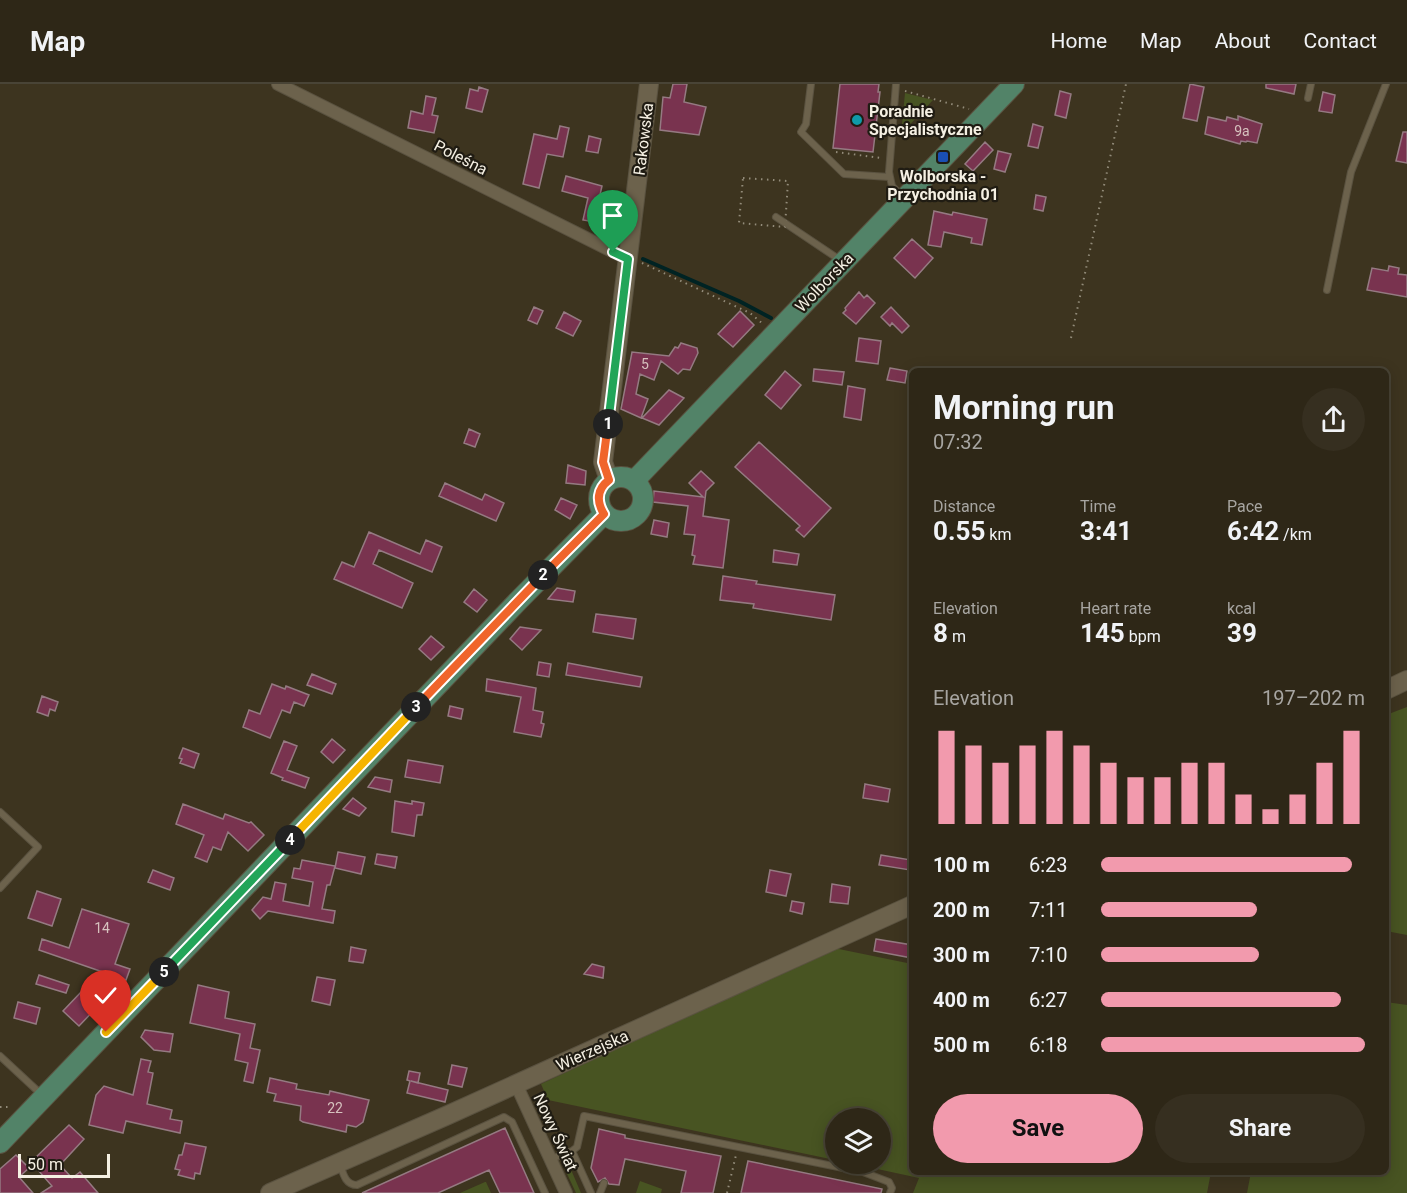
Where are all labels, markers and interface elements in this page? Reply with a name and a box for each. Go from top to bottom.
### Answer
text: Map [30,25,85,58]
text: Home [1051,29,1107,53]
text: Map [1140,29,1182,53]
text: About [1215,29,1271,53]
text: Contact [1304,29,1377,53]
street label: Rakowska [630,102,657,176]
place label: Poradnie Specjalistyczne [869,102,982,139]
marker: Poradnie Specjalistyczne [850,113,864,127]
house number: 9a [1234,123,1250,139]
street label: Poleśna [431,136,491,179]
marker: Wolborska - Przychodnia 01 [936,150,950,164]
place label: Wolborska - Przychodnia 01 [887,167,999,204]
pin [587,190,638,252]
icon: arrive [596,199,629,232]
street label: Wolborska [791,249,857,316]
house number: 5 [641,356,649,372]
text: Morning run [933,388,1114,427]
button: share [1302,388,1365,451]
pin: 1 [593,409,623,439]
text: 1 [603,414,613,433]
text: 07:32 [933,430,983,454]
text: Distance [933,497,995,516]
text: Time [1080,497,1116,516]
text: Pace [1227,497,1263,516]
text: 0.55 [933,516,985,546]
text: 3:41 [1080,516,1132,546]
text: 6:42 [1227,516,1279,546]
text: km [985,525,1011,544]
text: /km [1279,525,1312,544]
pin: 2 [528,560,558,590]
text: 2 [538,565,548,584]
text: Elevation [933,599,998,618]
text: Heart rate [1080,599,1151,618]
text: kcal [1227,599,1256,618]
text: 8 [933,618,948,648]
text: 145 [1080,618,1125,648]
text: 39 [1227,618,1257,648]
text: m [948,627,966,646]
text: bpm [1125,627,1161,646]
text: Elevation [933,686,1014,710]
text: 197–202 m [1262,686,1365,710]
pin: 3 [401,692,431,722]
text: 3 [411,697,421,716]
pin: 4 [275,825,305,855]
text: 4 [285,830,295,849]
text: 100 m [933,853,990,877]
text: 6:23 [1029,853,1068,877]
text: 200 m [933,898,990,922]
text: 7:11 [1029,898,1068,922]
house number: 14 [94,920,110,936]
text: 300 m [933,943,990,967]
text: 7:10 [1029,943,1068,967]
pin: 5 [149,957,179,987]
text: 5 [159,962,169,981]
pin [80,970,131,1032]
icon: check [89,979,122,1012]
text: 400 m [933,988,990,1012]
text: 6:27 [1029,988,1068,1012]
street label: Wierzejska [553,1026,631,1075]
text: 500 m [933,1033,990,1057]
text: 6:18 [1029,1033,1068,1057]
street label: Nowy Świat [529,1090,583,1174]
button: Save [933,1094,1143,1163]
button: Share [1155,1094,1365,1163]
house number: 22 [327,1100,343,1116]
map controls [825,1108,891,1174]
button: layers [825,1108,891,1174]
scale bar [18,1151,110,1178]
text: 50 m [27,1155,63,1174]

